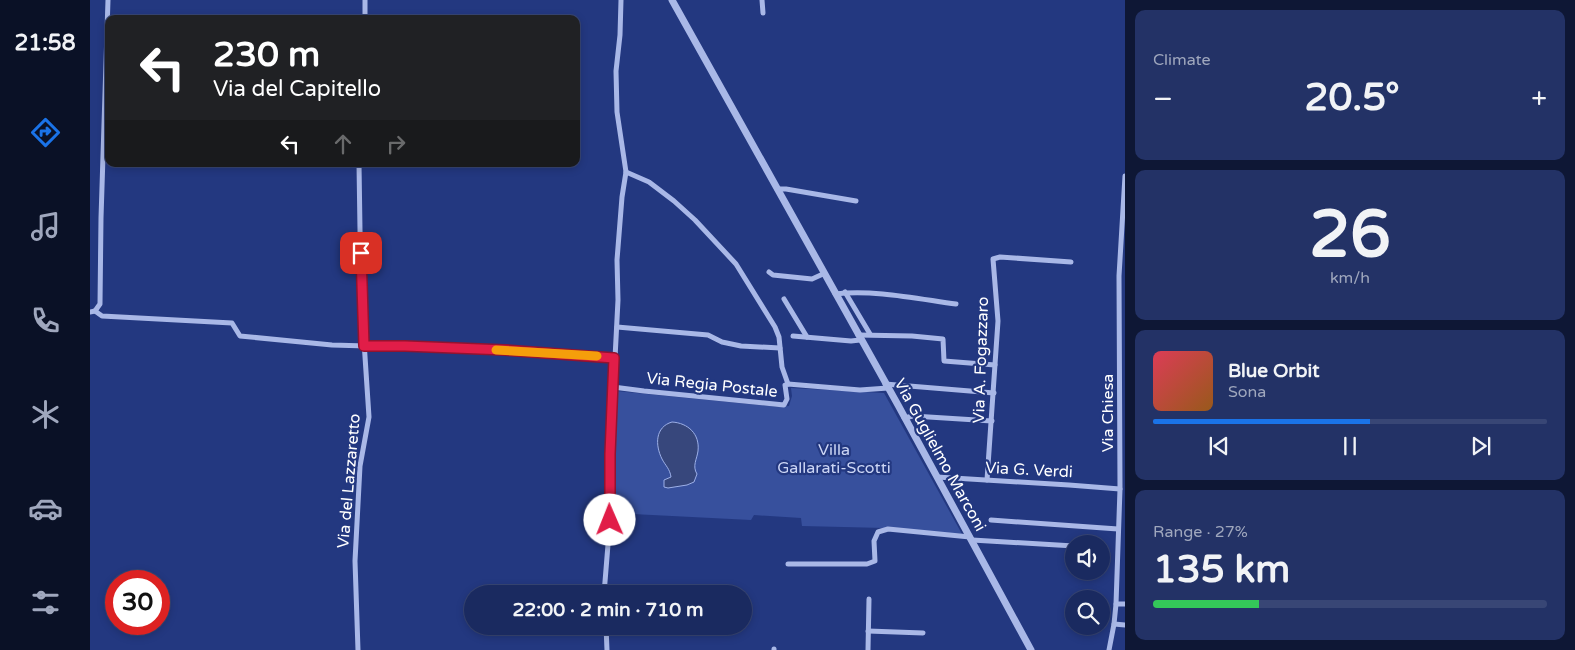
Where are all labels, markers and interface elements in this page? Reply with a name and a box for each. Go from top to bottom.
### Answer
text: 21:58 [15,30,75,56]
text: 230 m [213,34,320,76]
icon: left [130,35,195,100]
text: Climate [1153,50,1211,70]
text: 20.5° [1305,75,1400,121]
text: Via del Capitello [213,76,381,102]
text: − [1153,82,1173,116]
text: + [1531,82,1547,116]
icon: directions [28,115,63,150]
icon: left [276,130,304,158]
icon: ahead [329,130,357,158]
icon: right [382,130,410,158]
text: 26 [1309,196,1391,275]
icon: music [28,209,63,244]
pin [340,232,382,274]
icon: arrive [347,239,375,267]
text: km/h [1330,268,1370,288]
street label: Via A. Fogazzaro [969,296,993,424]
icon: phone [28,303,63,338]
text: Blue Orbit [1228,360,1320,382]
street label: Via Regia Postale [645,368,779,402]
street label: Via Chiesa [1098,374,1118,452]
street label: Via Guglielmo Marconi [890,375,990,535]
text: Sona [1228,382,1266,402]
icon: climate [28,397,63,432]
street label: Via del Lazzaretto [333,413,365,549]
icon: previous [1205,432,1233,460]
icon: pause [1336,432,1364,460]
icon: next [1467,432,1495,460]
park label: Villa Gallarati-Scotti [777,440,891,478]
street label: Via G. Verdi [985,458,1073,482]
icon: car [28,491,63,526]
position arrow [583,493,635,545]
text: Range · 27% [1153,522,1248,542]
map controls [1065,535,1110,635]
button: sound [1065,535,1110,580]
text: 135 km [1153,547,1290,593]
speed limit sign: 30 [105,570,170,635]
icon: filters [28,585,63,620]
button: search [1065,590,1110,635]
text: 22:00 · 2 min · 710 m [512,599,704,621]

